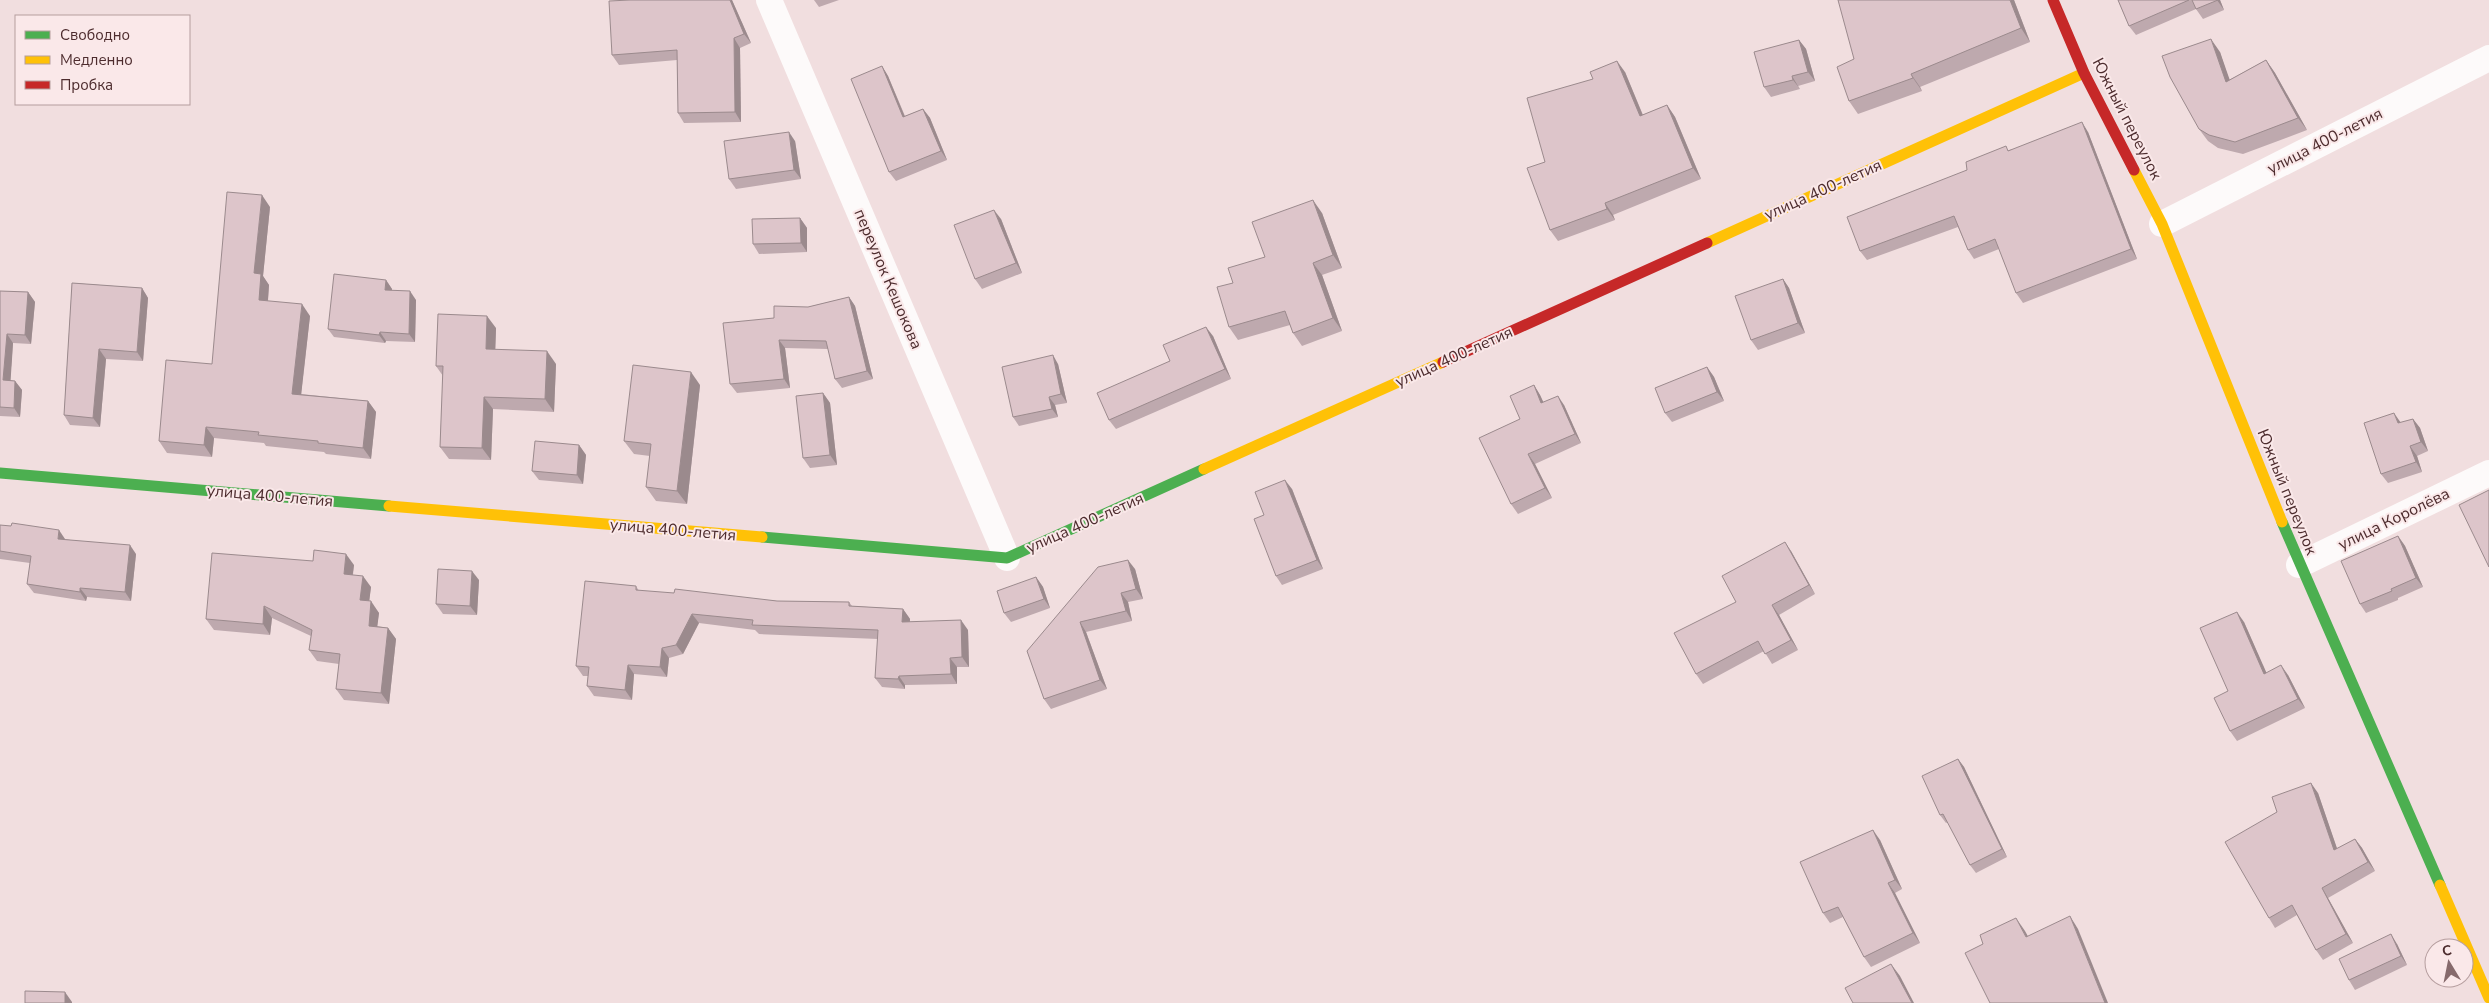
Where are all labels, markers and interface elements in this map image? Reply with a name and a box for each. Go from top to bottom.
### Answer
legend [15,15,190,105]
text: Свободно [60,25,130,45]
text: Медленно [60,50,133,70]
street label: Южный переулок [2087,54,2167,184]
text: Пробка [60,75,113,95]
street label: улица 400-летия [2264,102,2386,180]
street label: улица 400-летия [1761,154,1885,226]
street label: переулок Кешокова [849,206,927,352]
street label: улица 400-летия [1392,321,1516,393]
street label: Южный переулок [2252,426,2323,559]
street label: улица 400-летия [206,480,334,512]
street label: улица Королёва [2335,482,2453,556]
street label: улица 400-летия [1023,487,1147,559]
street label: улица 400-летия [609,514,737,546]
north arrow [2424,938,2474,988]
text: С [2440,940,2454,961]

